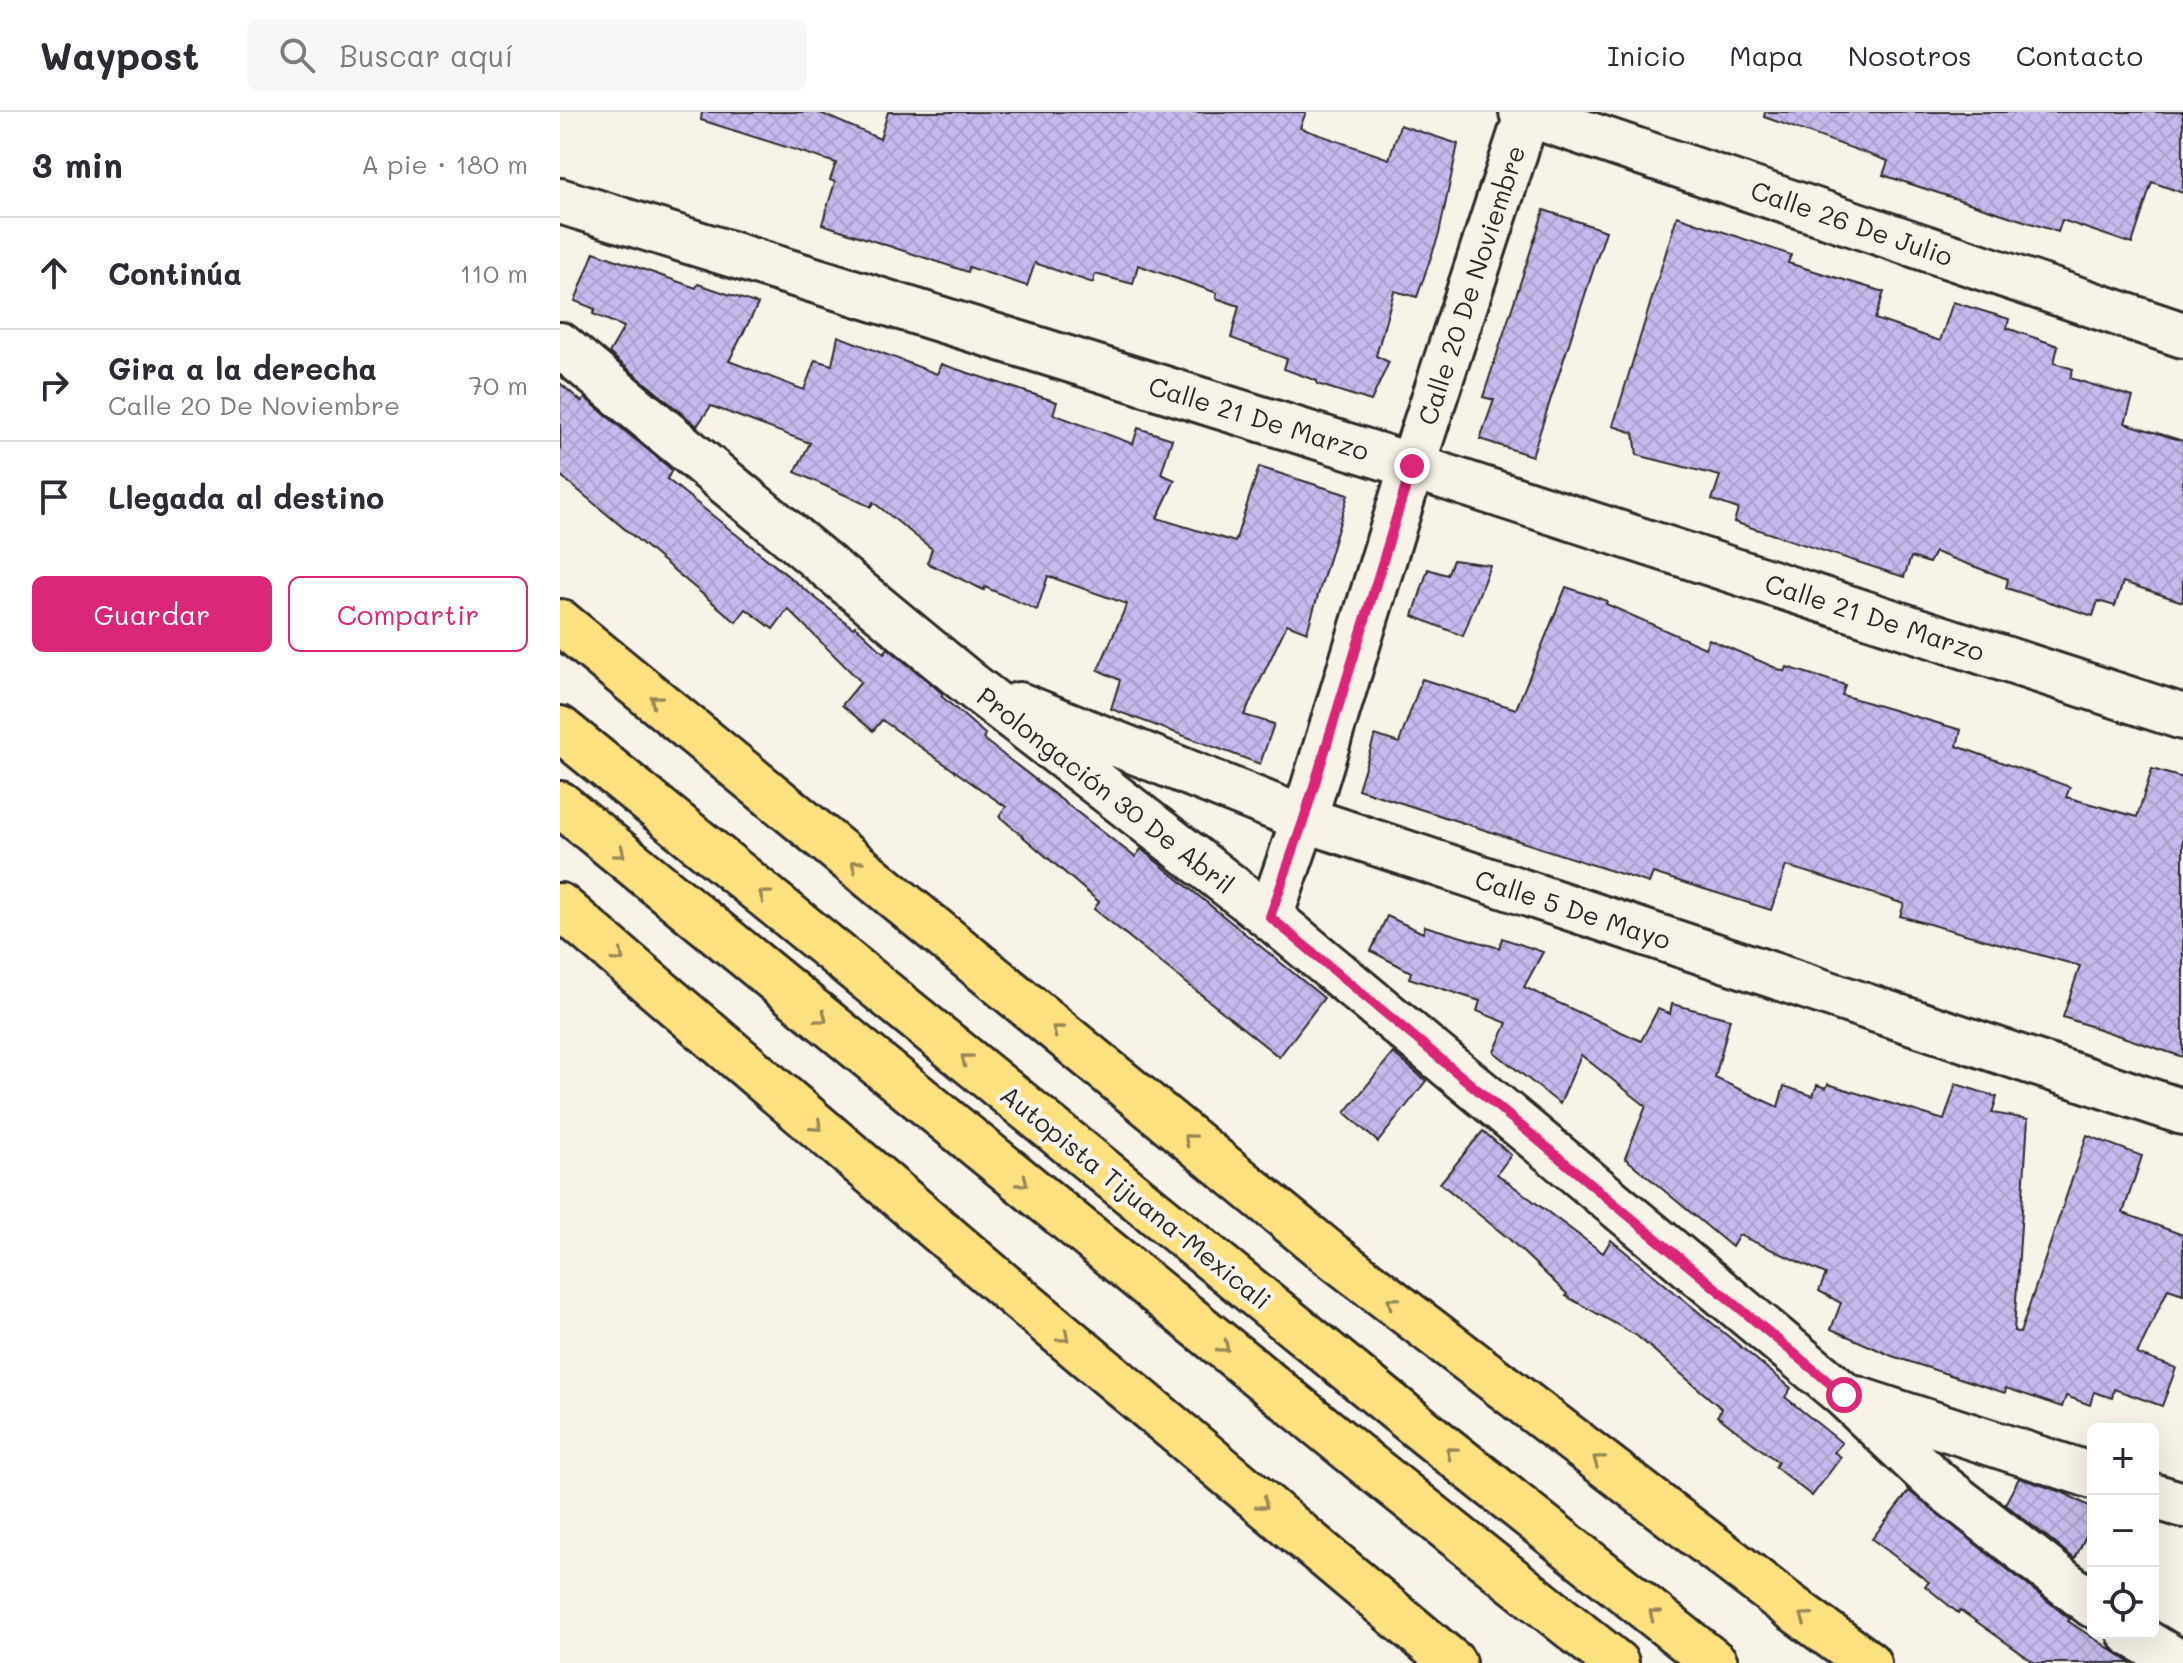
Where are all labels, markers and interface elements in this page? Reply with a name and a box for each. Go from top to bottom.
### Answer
search box [247,19,807,91]
text: Waypost [40,30,199,80]
icon: search [275,33,319,77]
text: Buscar aquí [339,35,514,75]
text: Inicio [1607,37,1685,73]
text: Mapa [1729,37,1804,73]
text: Nosotros [1848,37,1972,73]
text: Contacto [2016,37,2143,73]
street label: Calle 20 De Noviembre [1410,141,1532,429]
text: 3 min [32,142,123,187]
text: A pie · 180 m [361,147,528,181]
street label: Calle 26 De Julio [1747,173,1957,273]
icon: ahead [32,251,76,295]
text: Continúa [108,253,242,293]
text: 110 m [460,256,528,290]
text: Gira a la derecha [108,348,377,388]
icon: right [32,363,76,407]
text: 70 m [468,368,528,402]
street label: Calle 21 De Marzo [1145,368,1373,468]
text: Calle 20 De Noviembre [108,388,400,422]
route end [1394,448,1430,484]
icon: arrive [32,475,76,519]
text: Llegada al destino [108,477,384,517]
street label: Calle 21 De Marzo [1761,565,1989,669]
button: Guardar [32,576,272,652]
button: Compartir [288,576,528,652]
street label: Prolongación 30 De Abril [970,679,1242,901]
one-way arrow [649,696,664,710]
one-way arrow [611,843,626,858]
one-way arrow [850,861,865,875]
street label: Calle 5 De Mayo [1471,861,1675,957]
one-way arrow [759,890,774,905]
one-way arrow [610,947,625,961]
one-way arrow [812,1008,827,1023]
one-way arrow [1052,1025,1066,1040]
one-way arrow [961,1054,975,1069]
street label: Autopista Tijuana-Mexicali [994,1077,1278,1317]
one-way arrow [807,1116,822,1131]
one-way arrow [1184,1134,1199,1149]
one-way arrow [1014,1172,1028,1187]
one-way arrow [1386,1297,1401,1311]
one-way arrow [1055,1327,1069,1342]
one-way arrow [1215,1337,1229,1352]
route start [1826,1377,1862,1413]
map controls [2087,1423,2159,1639]
button: + [2087,1423,2159,1495]
one-way arrow [1445,1448,1460,1462]
one-way arrow [1592,1455,1607,1469]
one-way arrow [1254,1494,1268,1509]
button: − [2087,1495,2159,1567]
button: locate [2087,1567,2159,1639]
one-way arrow [1648,1610,1663,1624]
one-way arrow [1800,1612,1814,1627]

